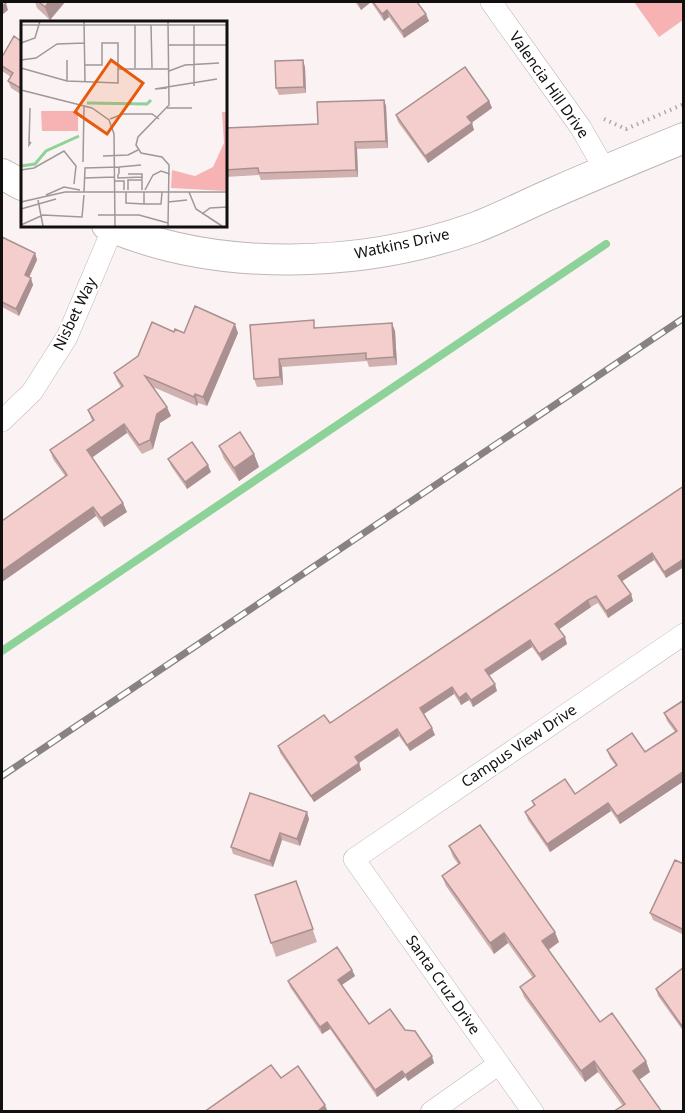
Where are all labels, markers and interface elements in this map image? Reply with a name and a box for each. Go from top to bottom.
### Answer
inset map [21,21,226,226]
street label: Valencia Hill Drive [506,27,594,142]
street label: Watkins Drive [352,223,451,263]
street label: Nisbet Way [48,273,101,354]
street label: Campus View Drive [457,699,580,791]
street label: Santa Cruz Drive [402,931,485,1038]

